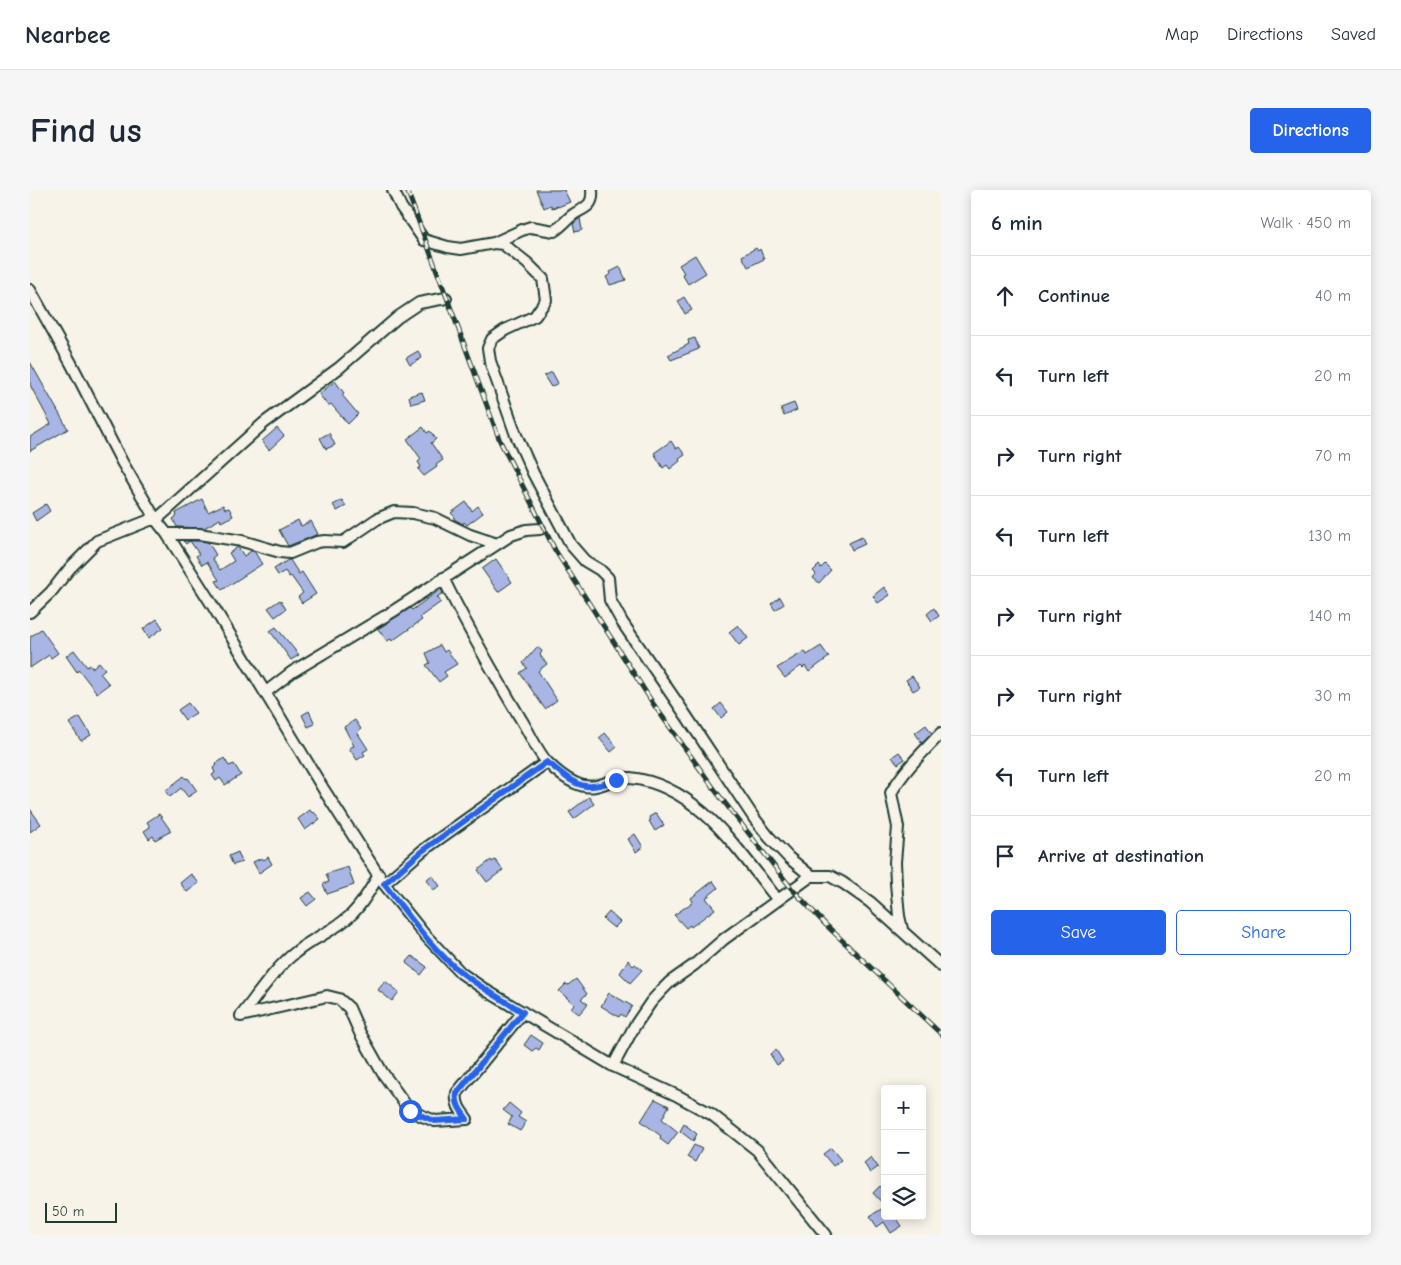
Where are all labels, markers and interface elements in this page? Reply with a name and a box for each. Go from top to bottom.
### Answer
text: Nearbee [25,21,110,49]
text: Map [1165,24,1199,45]
text: Directions [1227,24,1303,45]
text: Saved [1331,24,1376,45]
button: Directions [1250,108,1371,153]
text: Find us [30,110,142,151]
text: 6 min [991,211,1043,235]
text: Walk · 450 m [1260,214,1351,232]
icon: ahead [991,282,1019,310]
text: Continue [1038,285,1110,307]
text: 40 m [1315,287,1351,305]
icon: left [991,362,1019,390]
text: Turn left [1038,365,1109,387]
text: 20 m [1314,367,1351,385]
icon: right [991,442,1019,470]
text: Turn right [1038,445,1122,467]
text: 70 m [1315,447,1351,465]
icon: left [991,522,1019,550]
text: Turn left [1038,525,1109,547]
text: 130 m [1308,527,1351,545]
icon: right [991,602,1019,630]
text: Turn right [1038,605,1122,627]
text: 140 m [1309,607,1351,625]
icon: right [991,682,1019,710]
text: Turn right [1038,685,1122,707]
text: 30 m [1315,687,1351,705]
icon: left [991,762,1019,790]
text: Turn left [1038,765,1109,787]
text: 20 m [1314,767,1351,785]
route end [605,769,628,792]
icon: arrive [991,842,1019,870]
text: Arrive at destination [1038,845,1204,867]
button: Save [991,910,1166,955]
button: Share [1176,910,1351,955]
map controls [881,1085,926,1220]
button: + [881,1085,926,1130]
route start [399,1100,422,1123]
button: − [881,1130,926,1175]
button: layers [881,1175,926,1220]
scale bar [45,1200,118,1223]
text: 50 m [52,1203,84,1220]

